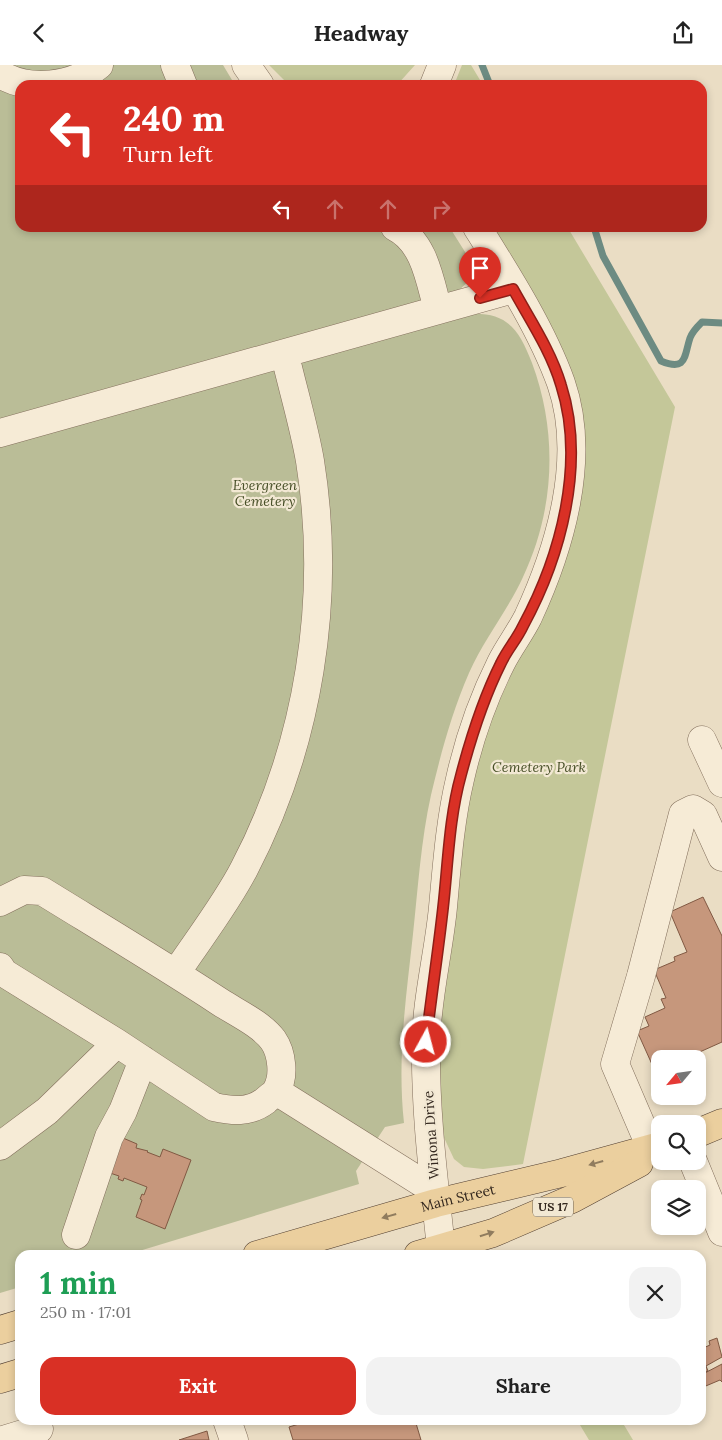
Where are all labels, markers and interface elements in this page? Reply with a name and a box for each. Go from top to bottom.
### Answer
icon: back [25,19,53,47]
text: Headway [314,19,408,47]
icon: share [669,19,697,47]
text: 240 m [123,96,224,141]
icon: left [40,100,105,165]
text: Turn left [123,140,213,168]
icon: left [268,195,296,223]
icon: ahead [321,195,349,223]
icon: ahead [374,195,402,223]
icon: right [427,195,455,223]
pin [459,247,501,298]
icon: arrive [466,254,494,282]
park label: Evergreen Cemetery [233,476,298,510]
park label: Cemetery Park [492,758,586,776]
position arrow [399,1015,451,1067]
north arrow [651,1050,706,1105]
map controls [651,1050,706,1235]
street label: Winona Drive [419,1090,443,1180]
button: search [651,1115,706,1170]
one-way arrow [589,1160,604,1168]
street label: Main Street [419,1180,498,1216]
button: layers [651,1180,706,1235]
road number: US 17 [533,1197,573,1217]
one-way arrow [382,1213,397,1221]
one-way arrow [480,1230,495,1237]
text: 1 min [40,1264,117,1302]
button: close [629,1267,681,1319]
text: 250 m · 17:01 [40,1302,131,1322]
button: Exit [40,1357,356,1415]
button: Share [366,1357,681,1415]

